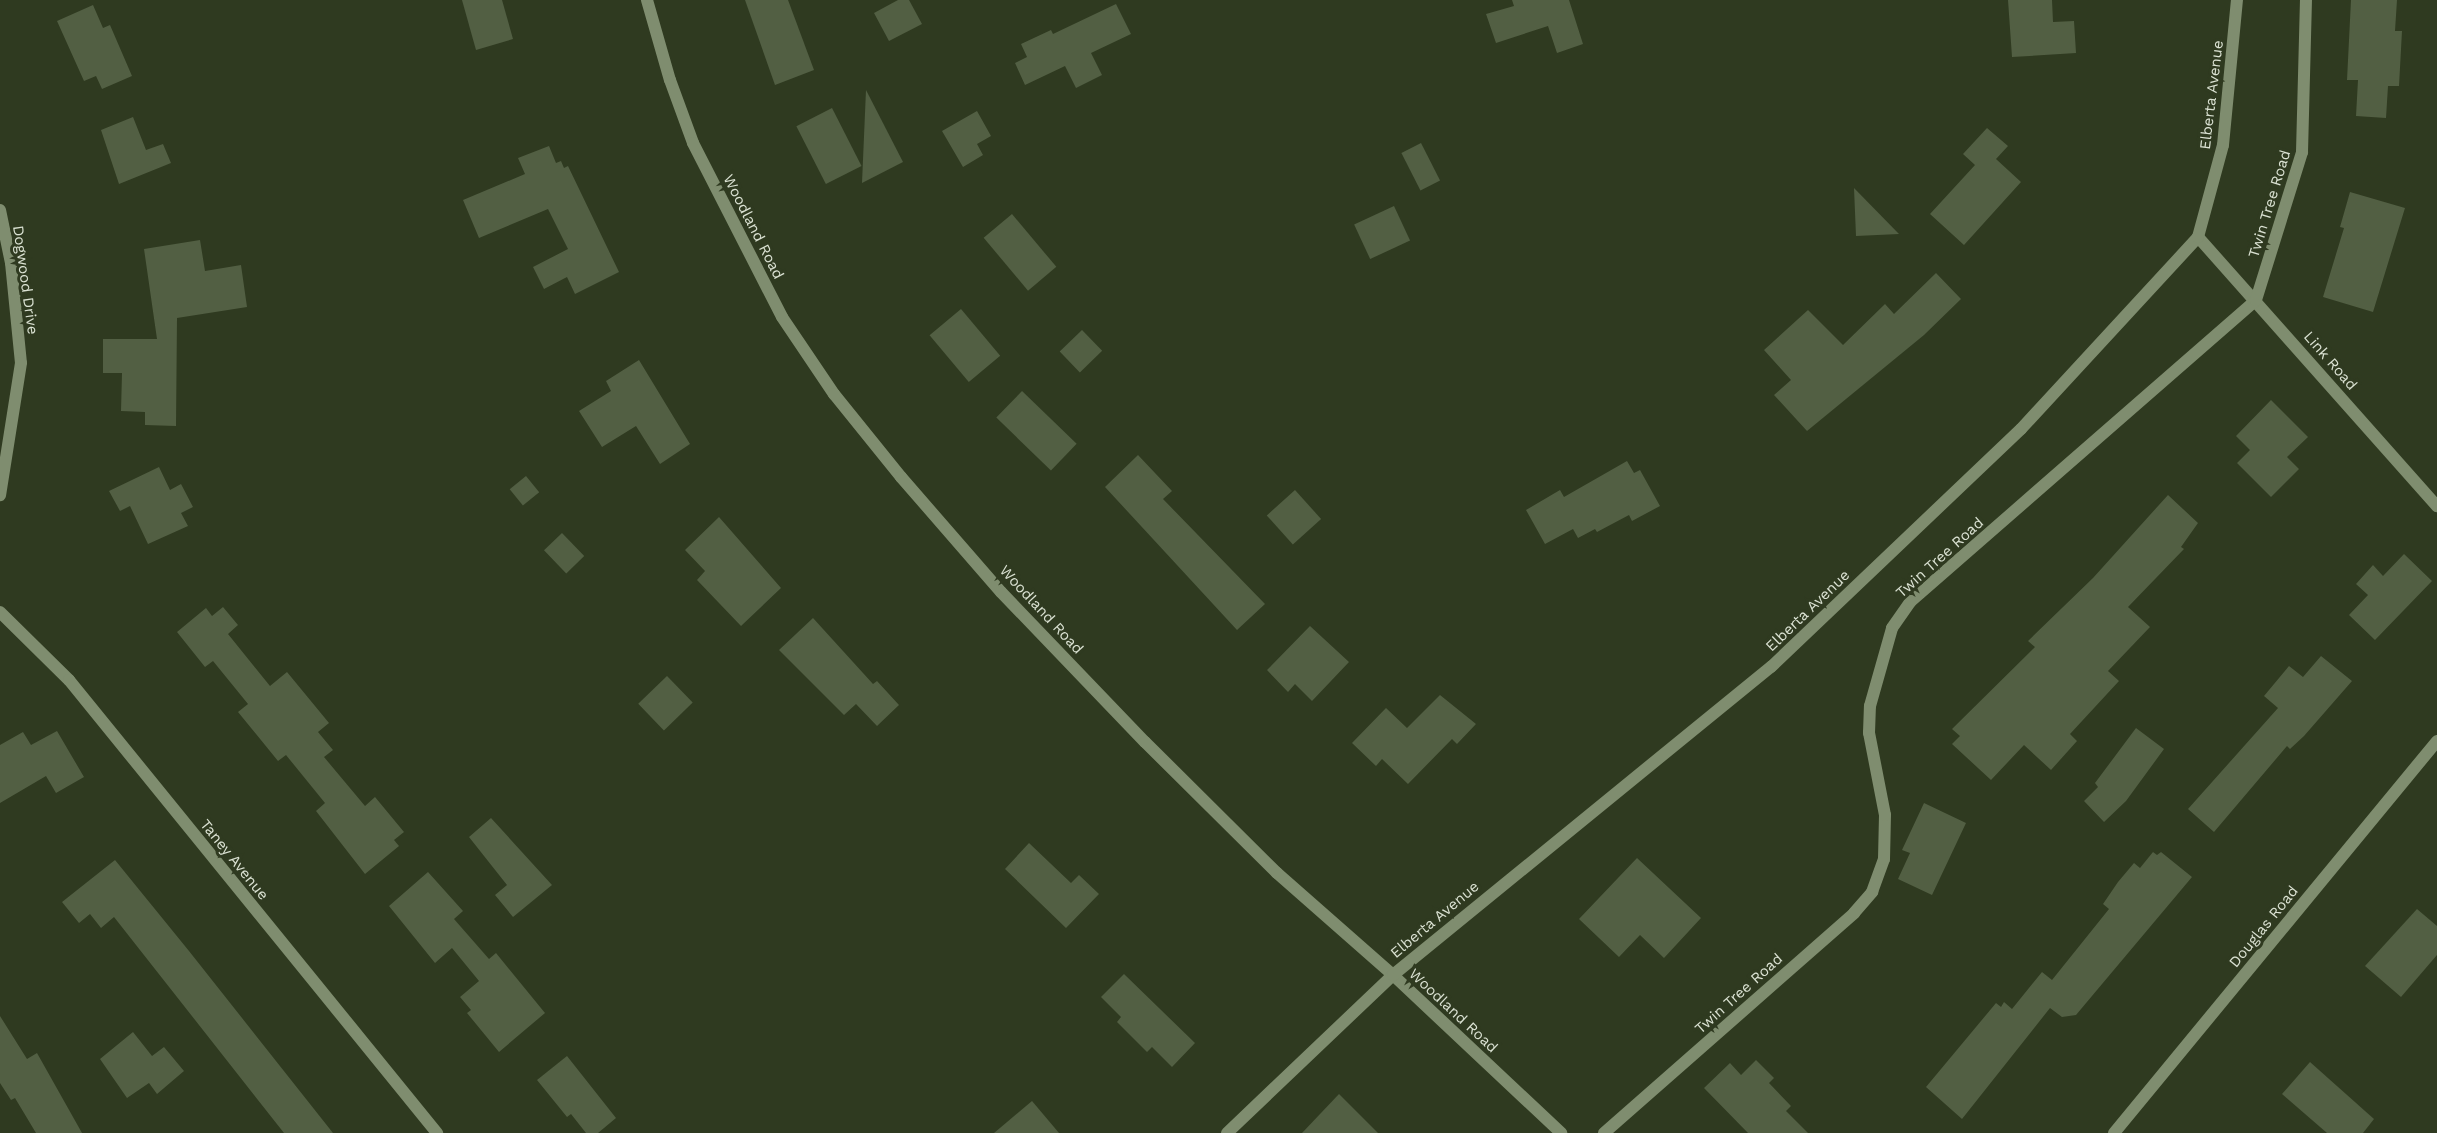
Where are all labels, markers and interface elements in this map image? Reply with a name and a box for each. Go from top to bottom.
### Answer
street label: Elberta Avenue [2196,39,2228,151]
street label: Twin Tree Road [2245,148,2295,260]
street label: Woodland Road [719,172,787,282]
street label: Dogwood Drive [8,224,42,336]
street label: Link Road [2299,328,2361,394]
street label: Twin Tree Road [1892,514,1988,602]
street label: Woodland Road [995,562,1087,658]
street label: Elberta Avenue [1762,566,1854,656]
street label: Taney Avenue [196,816,272,904]
street label: Elberta Avenue [1387,877,1483,963]
street label: Douglas Road [2226,883,2302,971]
street label: Twin Tree Road [1691,950,1787,1038]
street label: Woodland Road [1405,965,1501,1057]

